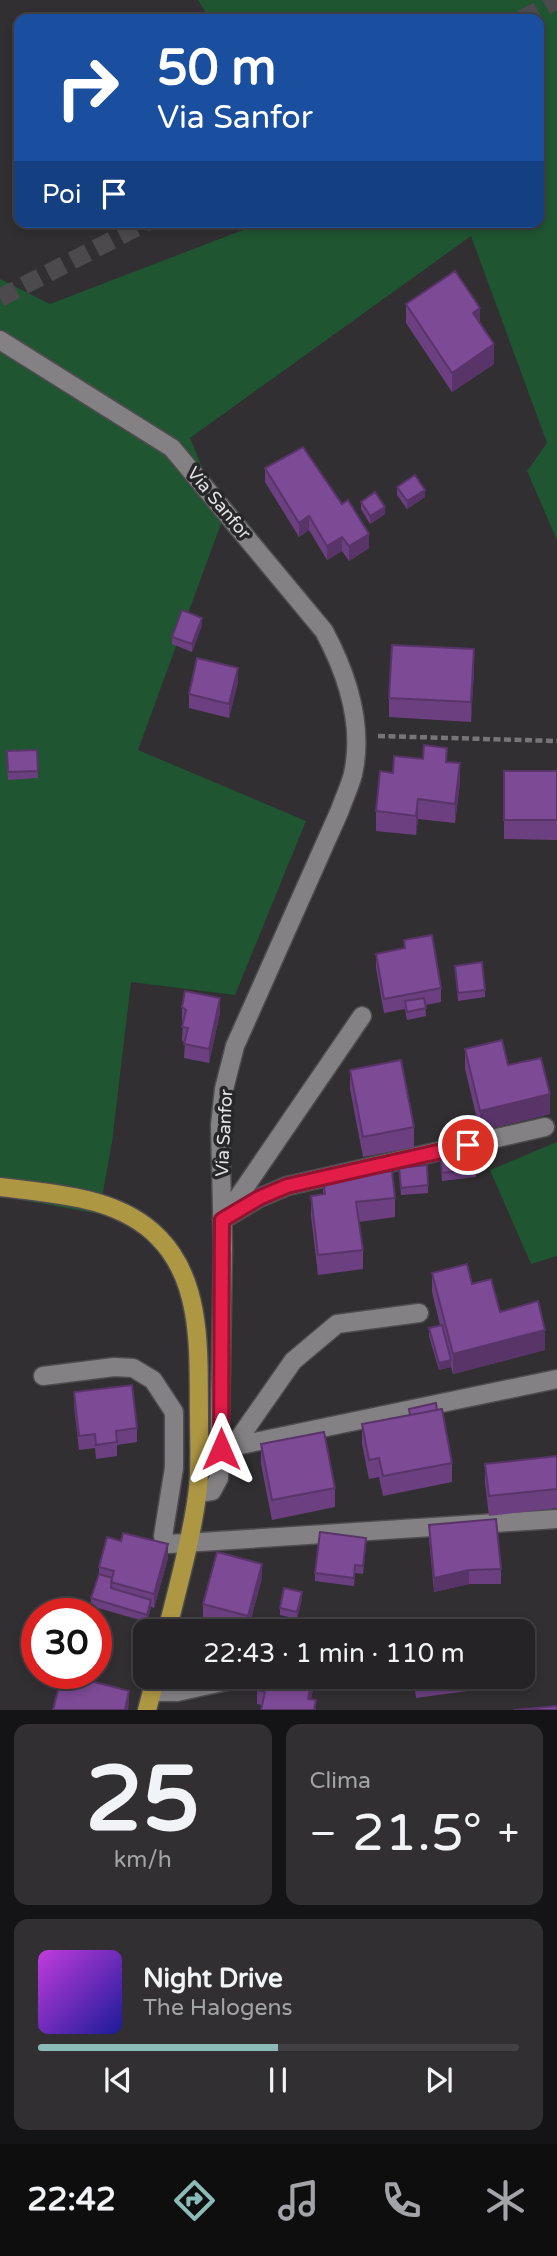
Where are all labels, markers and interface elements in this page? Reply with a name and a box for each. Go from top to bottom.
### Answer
text: 50 m [157,39,276,98]
icon: right [42,42,133,133]
text: Via Sanfor [157,99,313,137]
icon: arrive [95,175,133,213]
text: Poi [42,179,81,210]
street label: Via Sanfor [182,462,256,544]
street label: Via Sanfor [211,1089,237,1177]
pin [438,1115,498,1175]
icon: arrive [449,1126,487,1164]
position arrow [184,1412,258,1486]
speed limit sign: 30 [21,1598,112,1689]
text: 22:43 · 1 min · 110 m [203,1638,465,1669]
text: 25 [86,1745,200,1855]
text: Clima [310,1767,371,1795]
text: 21.5° [352,1802,482,1865]
text: − [310,1811,337,1857]
text: + [498,1811,519,1857]
text: km/h [114,1846,172,1874]
text: Night Drive [143,1963,283,1994]
text: The Halogens [143,1994,292,2022]
icon: previous [99,2061,137,2099]
icon: pause [259,2061,297,2099]
icon: next [420,2061,458,2099]
icon: directions [170,2176,219,2225]
icon: music [274,2176,323,2225]
icon: phone [377,2176,426,2225]
icon: climate [481,2176,530,2225]
text: 22:42 [27,2181,116,2219]

